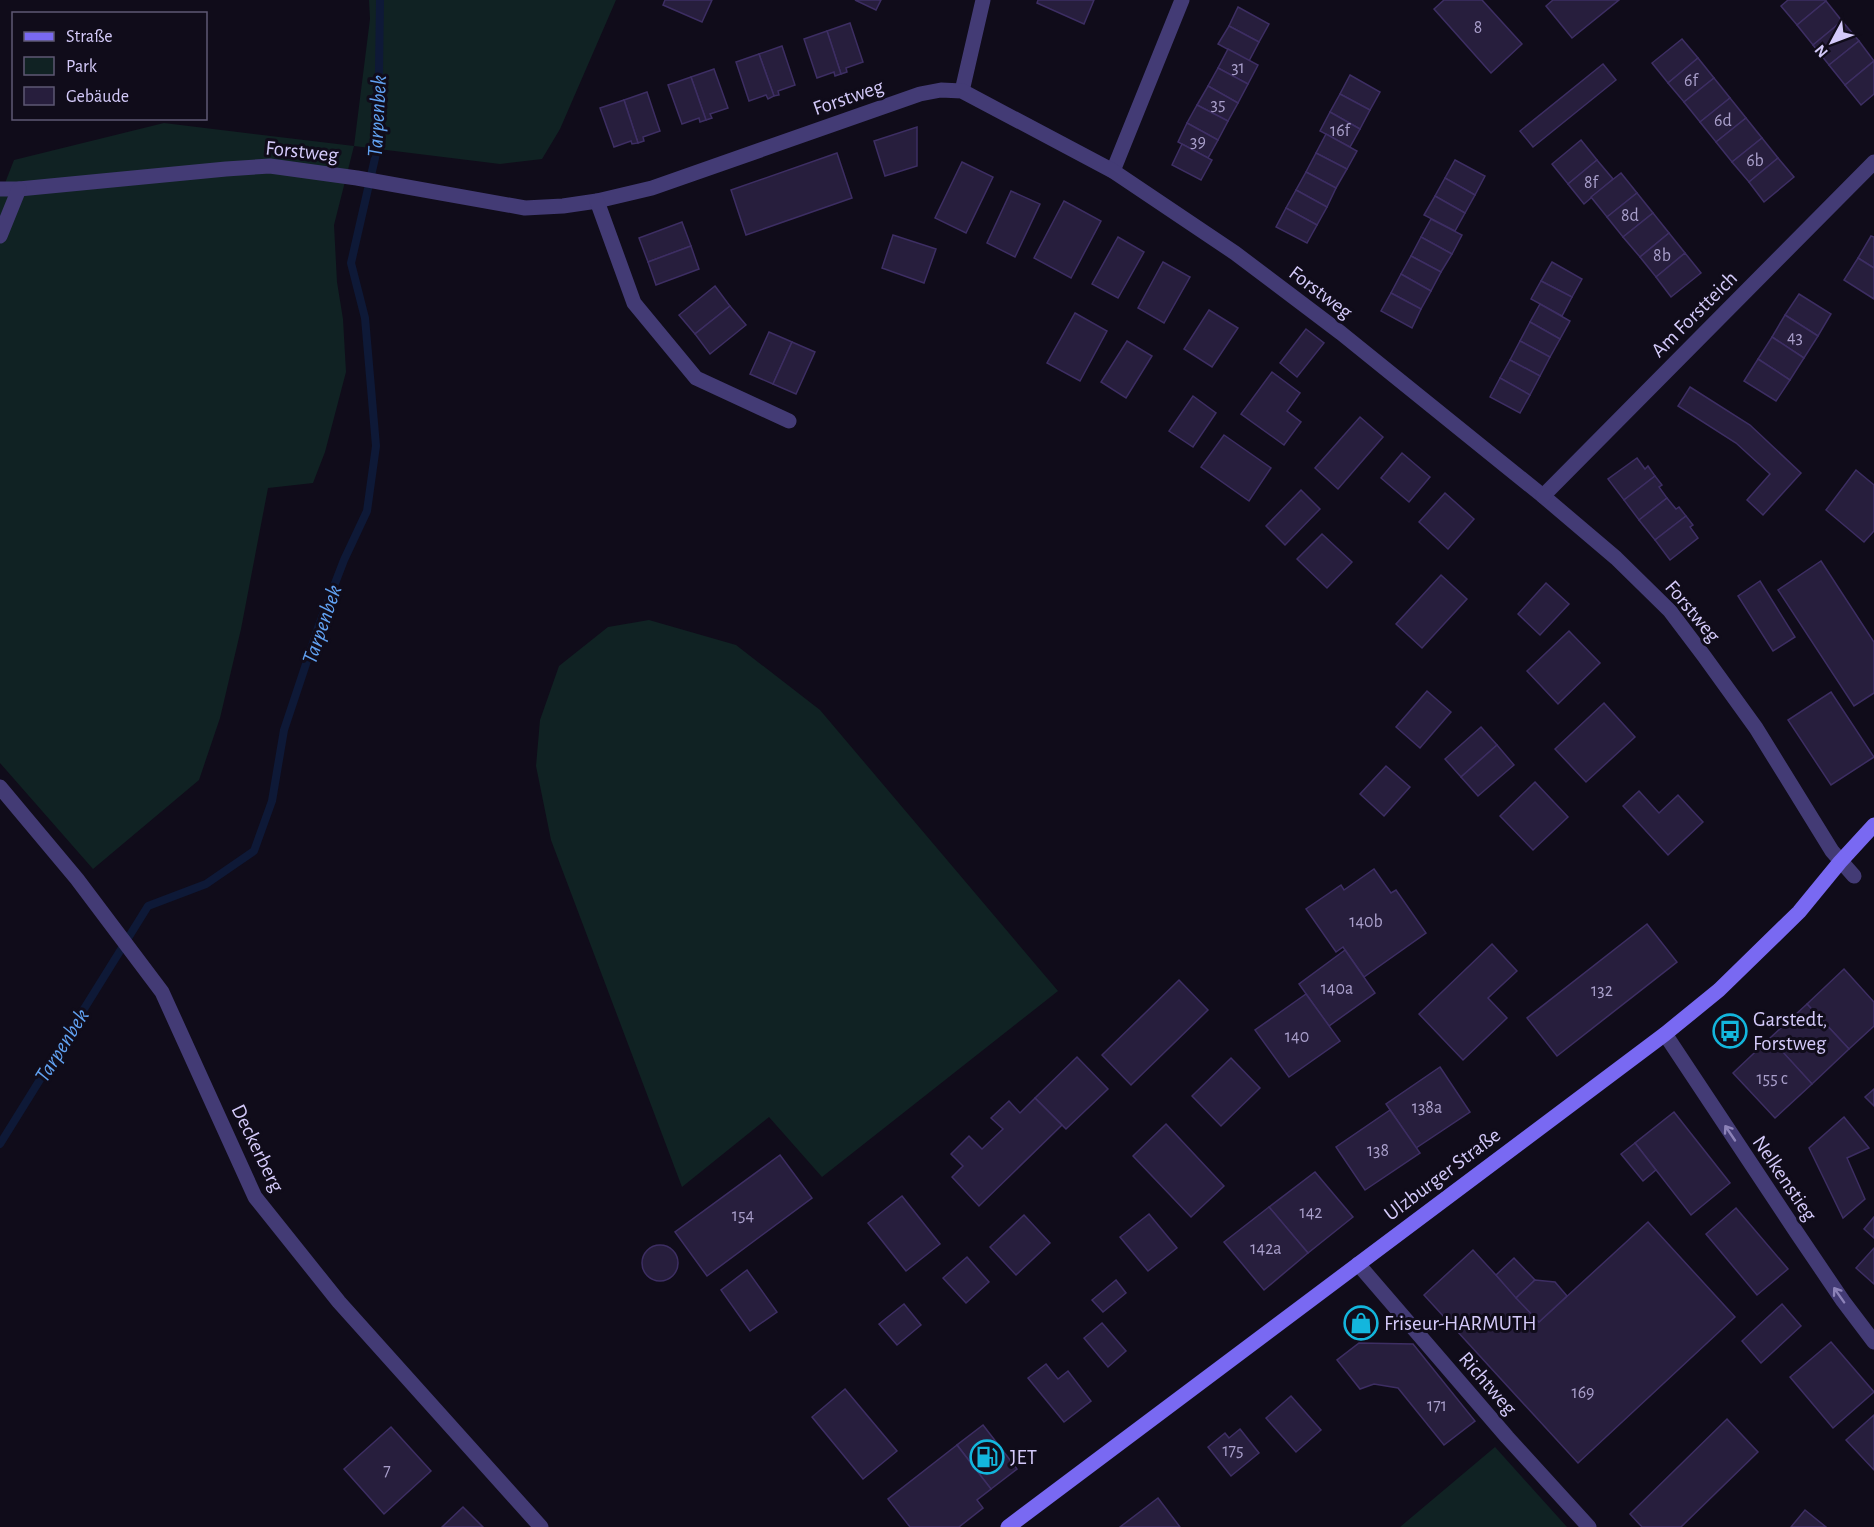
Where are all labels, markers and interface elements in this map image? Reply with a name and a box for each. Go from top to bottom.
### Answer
legend [12,12,207,120]
north arrow [1802,12,1862,72]
house number: 8 [1474,19,1482,37]
text: Straße [66,28,112,46]
text: N [1812,42,1831,61]
text: Park [66,58,98,76]
house number: 31 [1231,59,1245,77]
house number: 6f [1684,72,1699,90]
water label: Tarpenbek [364,75,391,158]
street label: Forstweg [810,75,887,119]
text: Gebäude [66,88,129,106]
house number: 35 [1211,96,1225,114]
house number: 6d [1714,112,1732,130]
house number: 16f [1330,122,1352,140]
house number: 39 [1190,133,1206,151]
street label: Forstweg [264,137,340,166]
house number: 6b [1746,152,1764,170]
house number: 8f [1584,174,1600,192]
house number: 8d [1621,207,1639,225]
house number: 8b [1653,247,1671,265]
street label: Forstweg [1285,262,1357,323]
street label: Am Forstteich [1647,267,1741,361]
house number: 43 [1787,329,1803,347]
street label: Forstweg [1661,577,1725,647]
water label: Tarpenbek [298,582,347,667]
house number: 140b [1349,913,1383,931]
house number: 140a [1321,980,1353,998]
house number: 132 [1591,982,1613,1000]
water label: Tarpenbek [31,1005,94,1087]
place label: Garstedt, Forstweg [1753,1009,1827,1054]
bus stop icon: Garstedt, Forstweg [1712,1013,1748,1049]
house number: 140 [1285,1028,1309,1046]
house number: 155 c [1756,1070,1788,1088]
house number: 138a [1412,1099,1442,1117]
street label: Deckerberg [227,1101,288,1196]
street label: Ulzburger Straße [1380,1124,1504,1225]
one-way arrow [1724,1125,1736,1142]
street label: Nelkenstieg [1749,1132,1821,1225]
house number: 138 [1367,1142,1389,1160]
house number: 142 [1299,1204,1323,1222]
house number: 154 [732,1207,755,1225]
house number: 142a [1250,1240,1282,1258]
one-way arrow [1833,1287,1845,1303]
shop icon: Friseur-HARMUTH [1343,1305,1379,1341]
place label: Friseur-HARMUTH [1384,1313,1537,1334]
street label: Richtweg [1455,1348,1521,1419]
house number: 169 [1571,1384,1595,1402]
house number: 171 [1427,1397,1447,1415]
fuel station icon: JET [969,1439,1005,1475]
house number: 175 [1222,1442,1244,1460]
place label: JET [1010,1447,1037,1468]
house number: 7 [383,1462,391,1480]

